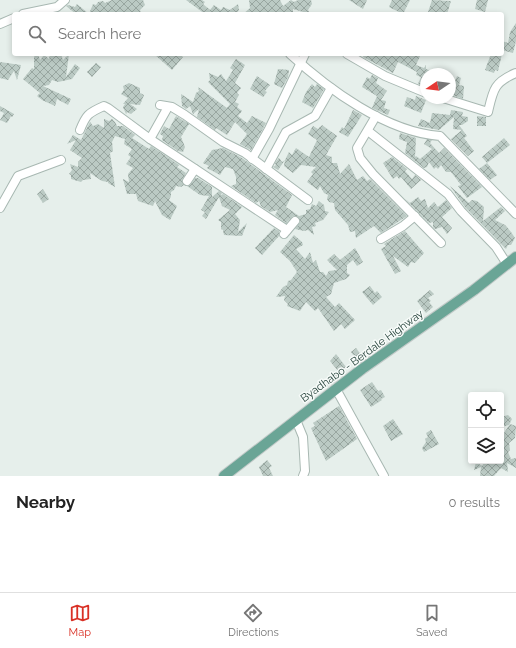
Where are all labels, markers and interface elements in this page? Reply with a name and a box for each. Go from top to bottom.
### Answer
search box [12,12,504,56]
icon: search [26,23,48,45]
text: Search here [58,25,141,43]
north arrow [420,68,456,104]
street label: Byadhabo - Berdale Highway [298,307,426,405]
map controls [468,392,504,464]
button: locate [468,392,504,428]
button: layers [468,428,504,464]
text: Nearby [16,492,75,512]
text: 0 results [449,495,500,510]
tab: Map [69,602,91,639]
tab: Directions [228,602,279,639]
tab: Saved [416,602,447,639]

